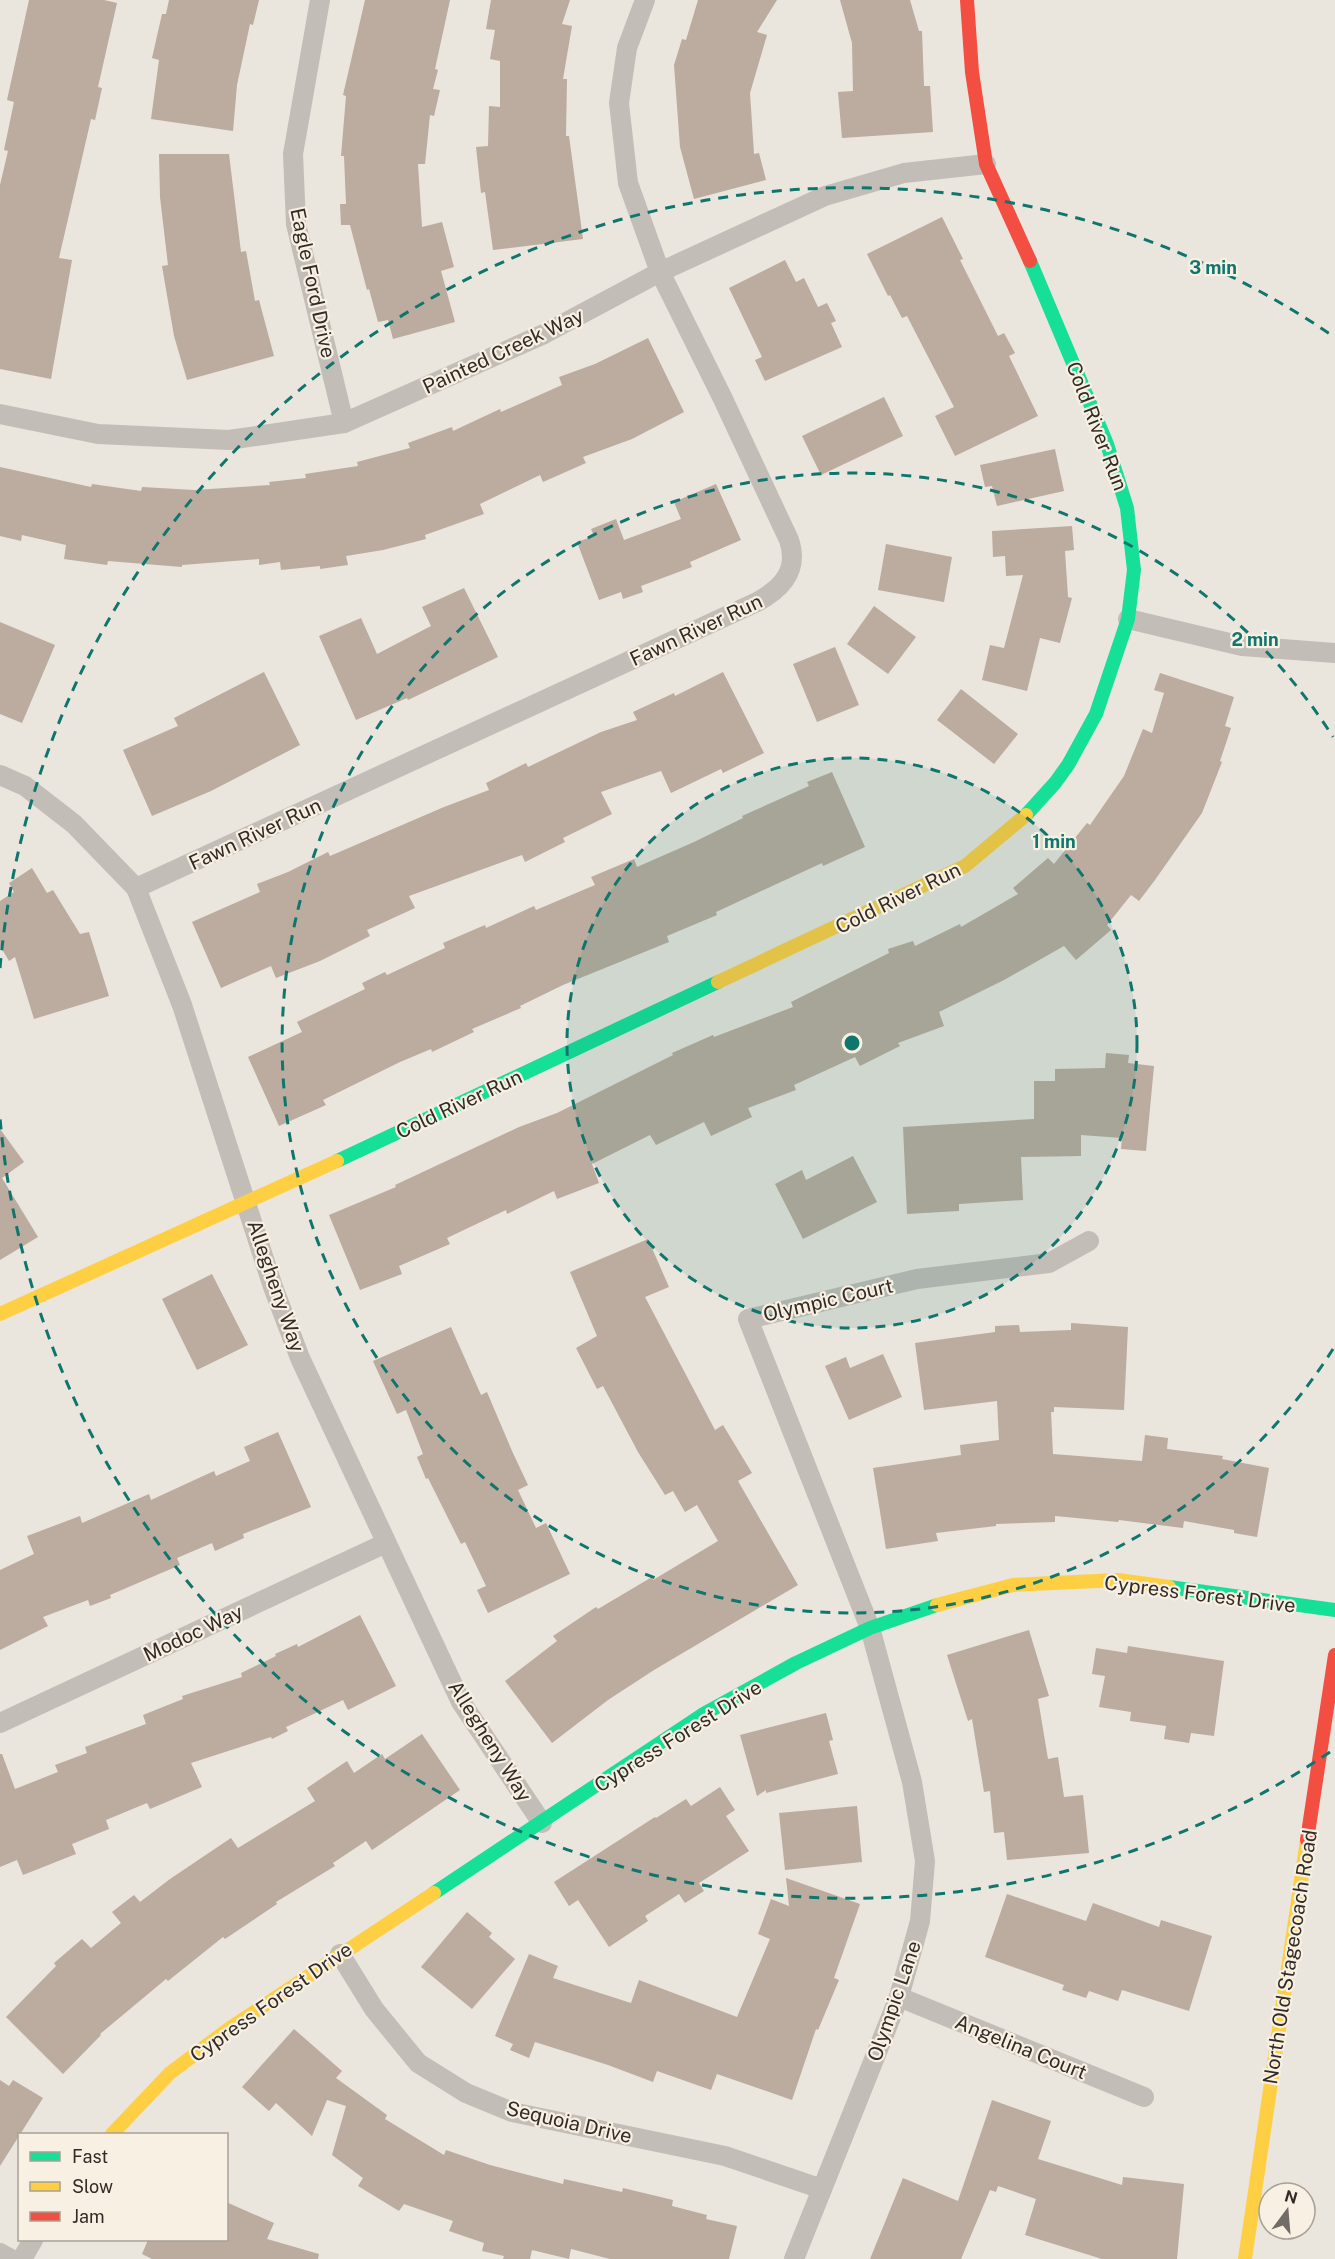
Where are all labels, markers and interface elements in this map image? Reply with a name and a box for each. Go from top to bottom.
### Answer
street label: Eagle Ford Drive [285,206,341,360]
text: 3 min [1189,257,1237,278]
street label: Painted Creek Way [419,303,588,399]
street label: Cold River Run [1061,358,1133,494]
street label: Fawn River Run [626,589,766,671]
text: 2 min [1231,629,1279,650]
street label: Fawn River Run [185,793,325,875]
text: 1 min [1032,831,1076,852]
street label: Cold River Run [831,857,965,939]
centre of rings [842,1033,862,1053]
street label: Cold River Run [392,1064,526,1144]
street label: Allegheny Way [242,1217,310,1355]
street label: Olympic Court [761,1273,895,1327]
street label: Cypress Forest Drive [1103,1570,1297,1618]
street label: Modoc Way [139,1599,247,1666]
street label: Cypress Forest Drive [590,1675,766,1797]
street label: Allegheny Way [443,1676,537,1806]
street label: North Old Stagecoach Road [1258,1828,1322,2086]
street label: Cypress Forest Drive [185,1937,357,2067]
street label: Olympic Lane [862,1938,926,2064]
street label: Angelina Court [952,2010,1090,2084]
street label: Sequoia Drive [504,2096,634,2148]
legend [18,2133,228,2241]
text: Fast [72,2146,108,2167]
text: Slow [72,2176,113,2197]
north arrow [1257,2181,1317,2241]
text: N [1282,2186,1300,2208]
text: Jam [72,2206,105,2227]

